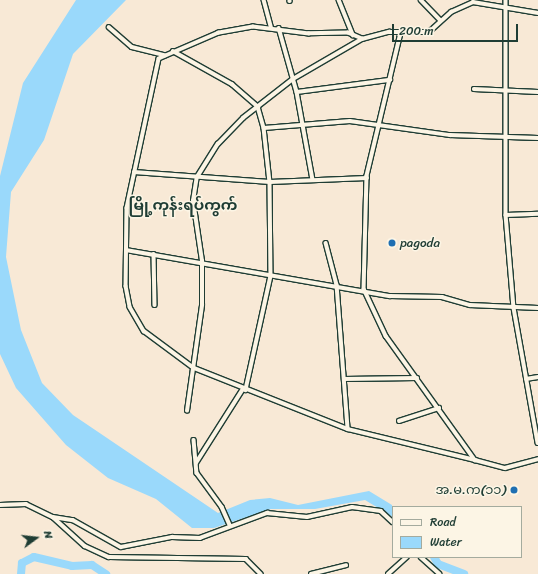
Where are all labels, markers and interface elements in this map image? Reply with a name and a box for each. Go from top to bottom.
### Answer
scale bar [394,16,520,42]
text: 200 m [399,20,433,42]
district label: မြို့ကုန်းရပ်ကွက် [129,197,237,215]
place label: pagoda [400,235,440,251]
marker: pagoda [387,238,397,248]
place label: အ.မ.က(၁၁) [435,482,506,498]
marker: အ.မ.က(၁၁) [509,485,519,495]
legend [392,506,522,558]
text: Road [430,511,456,533]
north arrow [16,518,56,558]
text: N [38,529,58,541]
text: Water [430,531,462,553]

